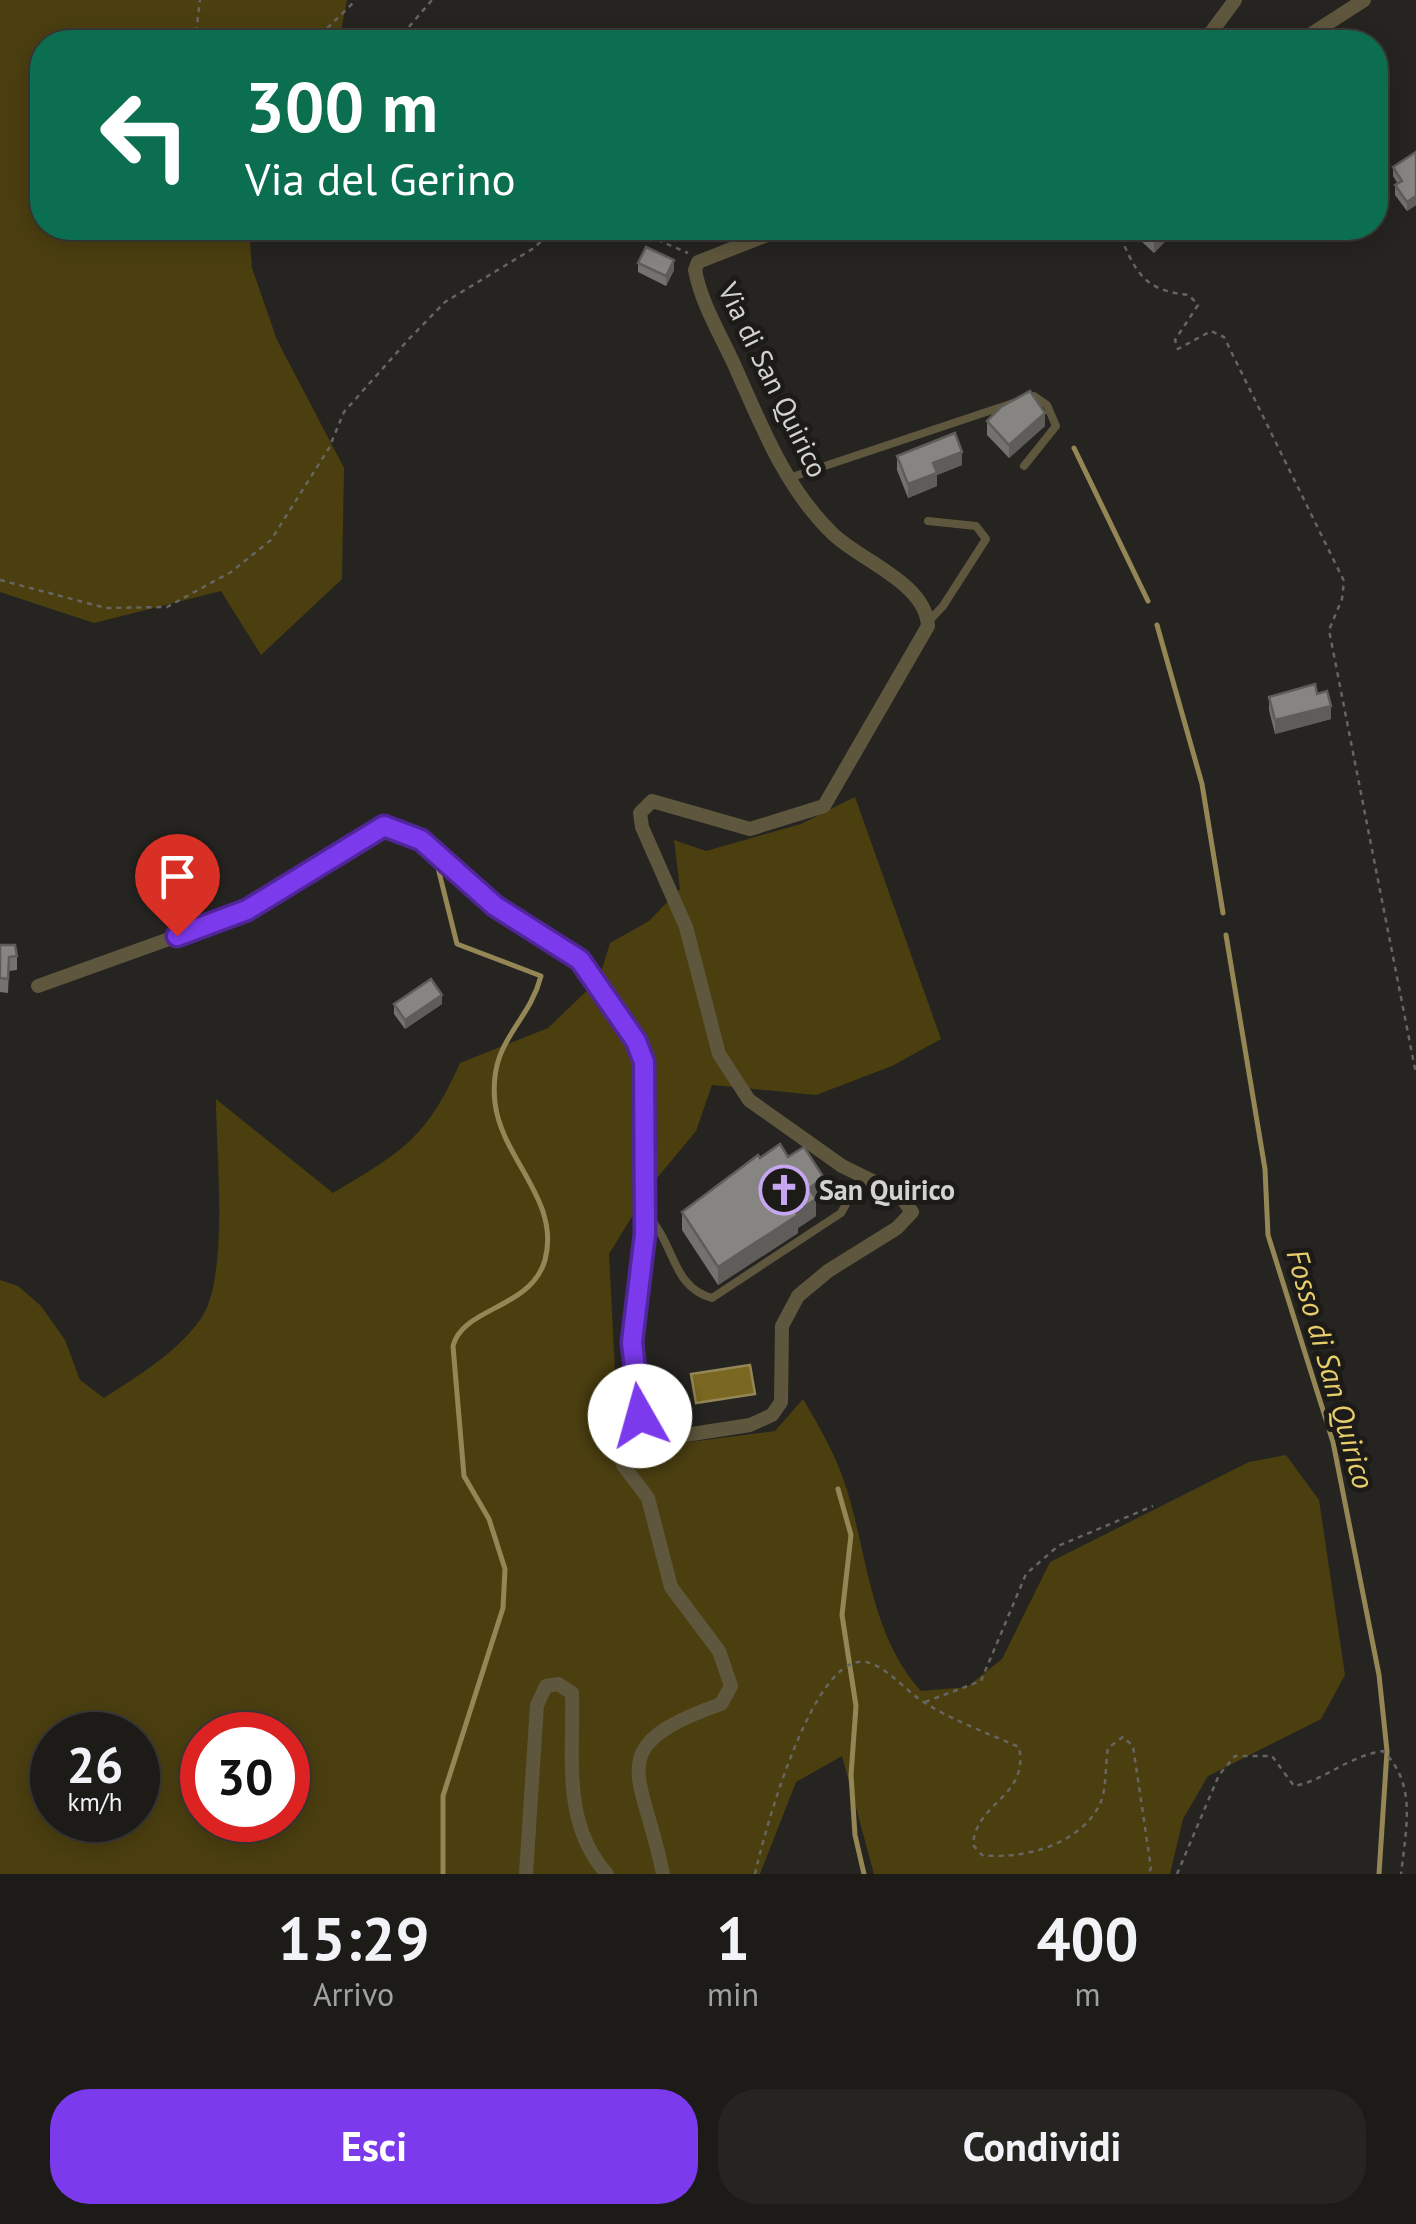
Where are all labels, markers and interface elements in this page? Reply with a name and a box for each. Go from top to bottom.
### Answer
text: 300 m [245,61,438,151]
icon: left [80,70,210,200]
text: Via del Gerino [245,149,516,207]
street label: Via di San Quirico [710,275,837,483]
pin [135,834,220,937]
icon: arrive [150,849,205,904]
church icon: San Quirico [758,1164,810,1216]
place label: San Quirico [819,1171,955,1208]
water label: Fosso di San Quirico [1279,1244,1384,1493]
position arrow [588,1364,692,1468]
speed limit sign: 30 [180,1712,310,1842]
text: 26 [67,1732,123,1797]
text: km/h [68,1786,122,1818]
text: 15:29 [277,1899,430,1977]
text: 1 [716,1899,750,1977]
text: 400 [1037,1899,1139,1977]
text: Arrivo [313,1973,394,2015]
text: min [707,1973,759,2015]
text: m [1075,1973,1101,2015]
button: Esci [50,2089,698,2204]
button: Condividi [718,2089,1366,2204]

